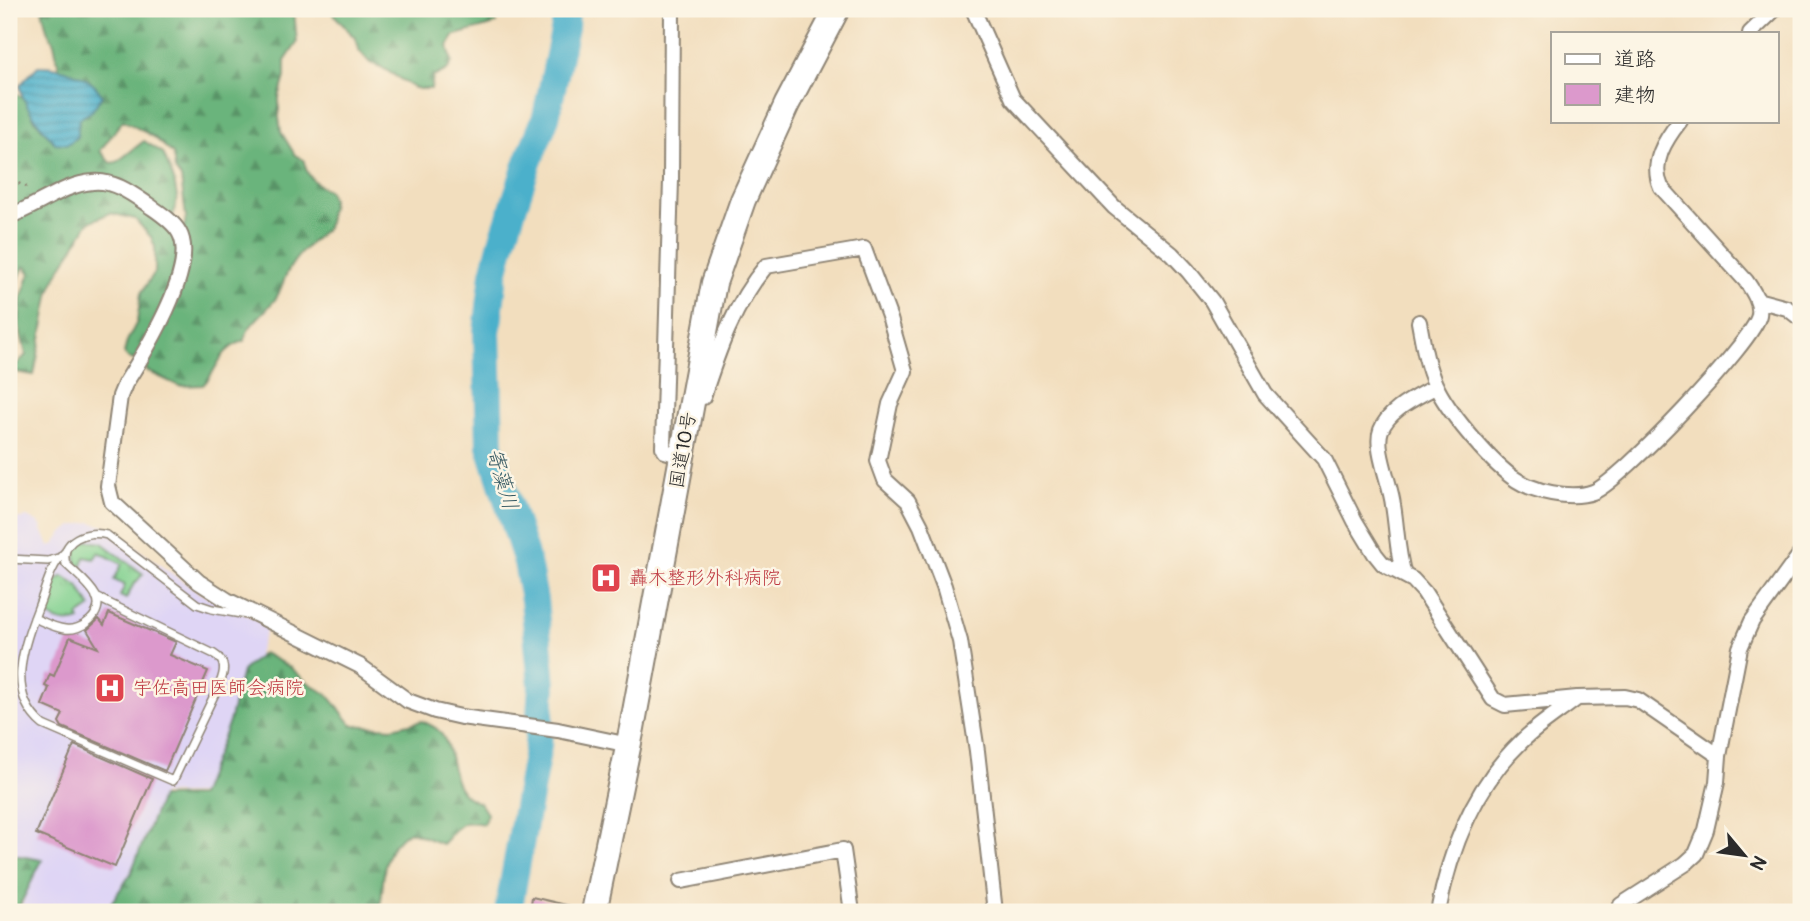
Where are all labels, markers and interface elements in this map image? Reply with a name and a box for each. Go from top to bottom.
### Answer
legend [1551,32,1778,122]
text: 道路 [1614,46,1656,73]
text: 建物 [1614,82,1656,109]
street label: 国道10号 [664,410,702,490]
water label: 寄藻川 [480,445,524,513]
hospital icon: 轟木整形外科病院 [589,561,623,595]
place label: 轟木整形外科病院 [629,566,781,590]
hospital icon: 宇佐高田医師会病院 [93,671,127,705]
place label: 宇佐高田医師会病院 [133,676,304,700]
north arrow [1708,820,1778,890]
text: N [1744,851,1772,874]

